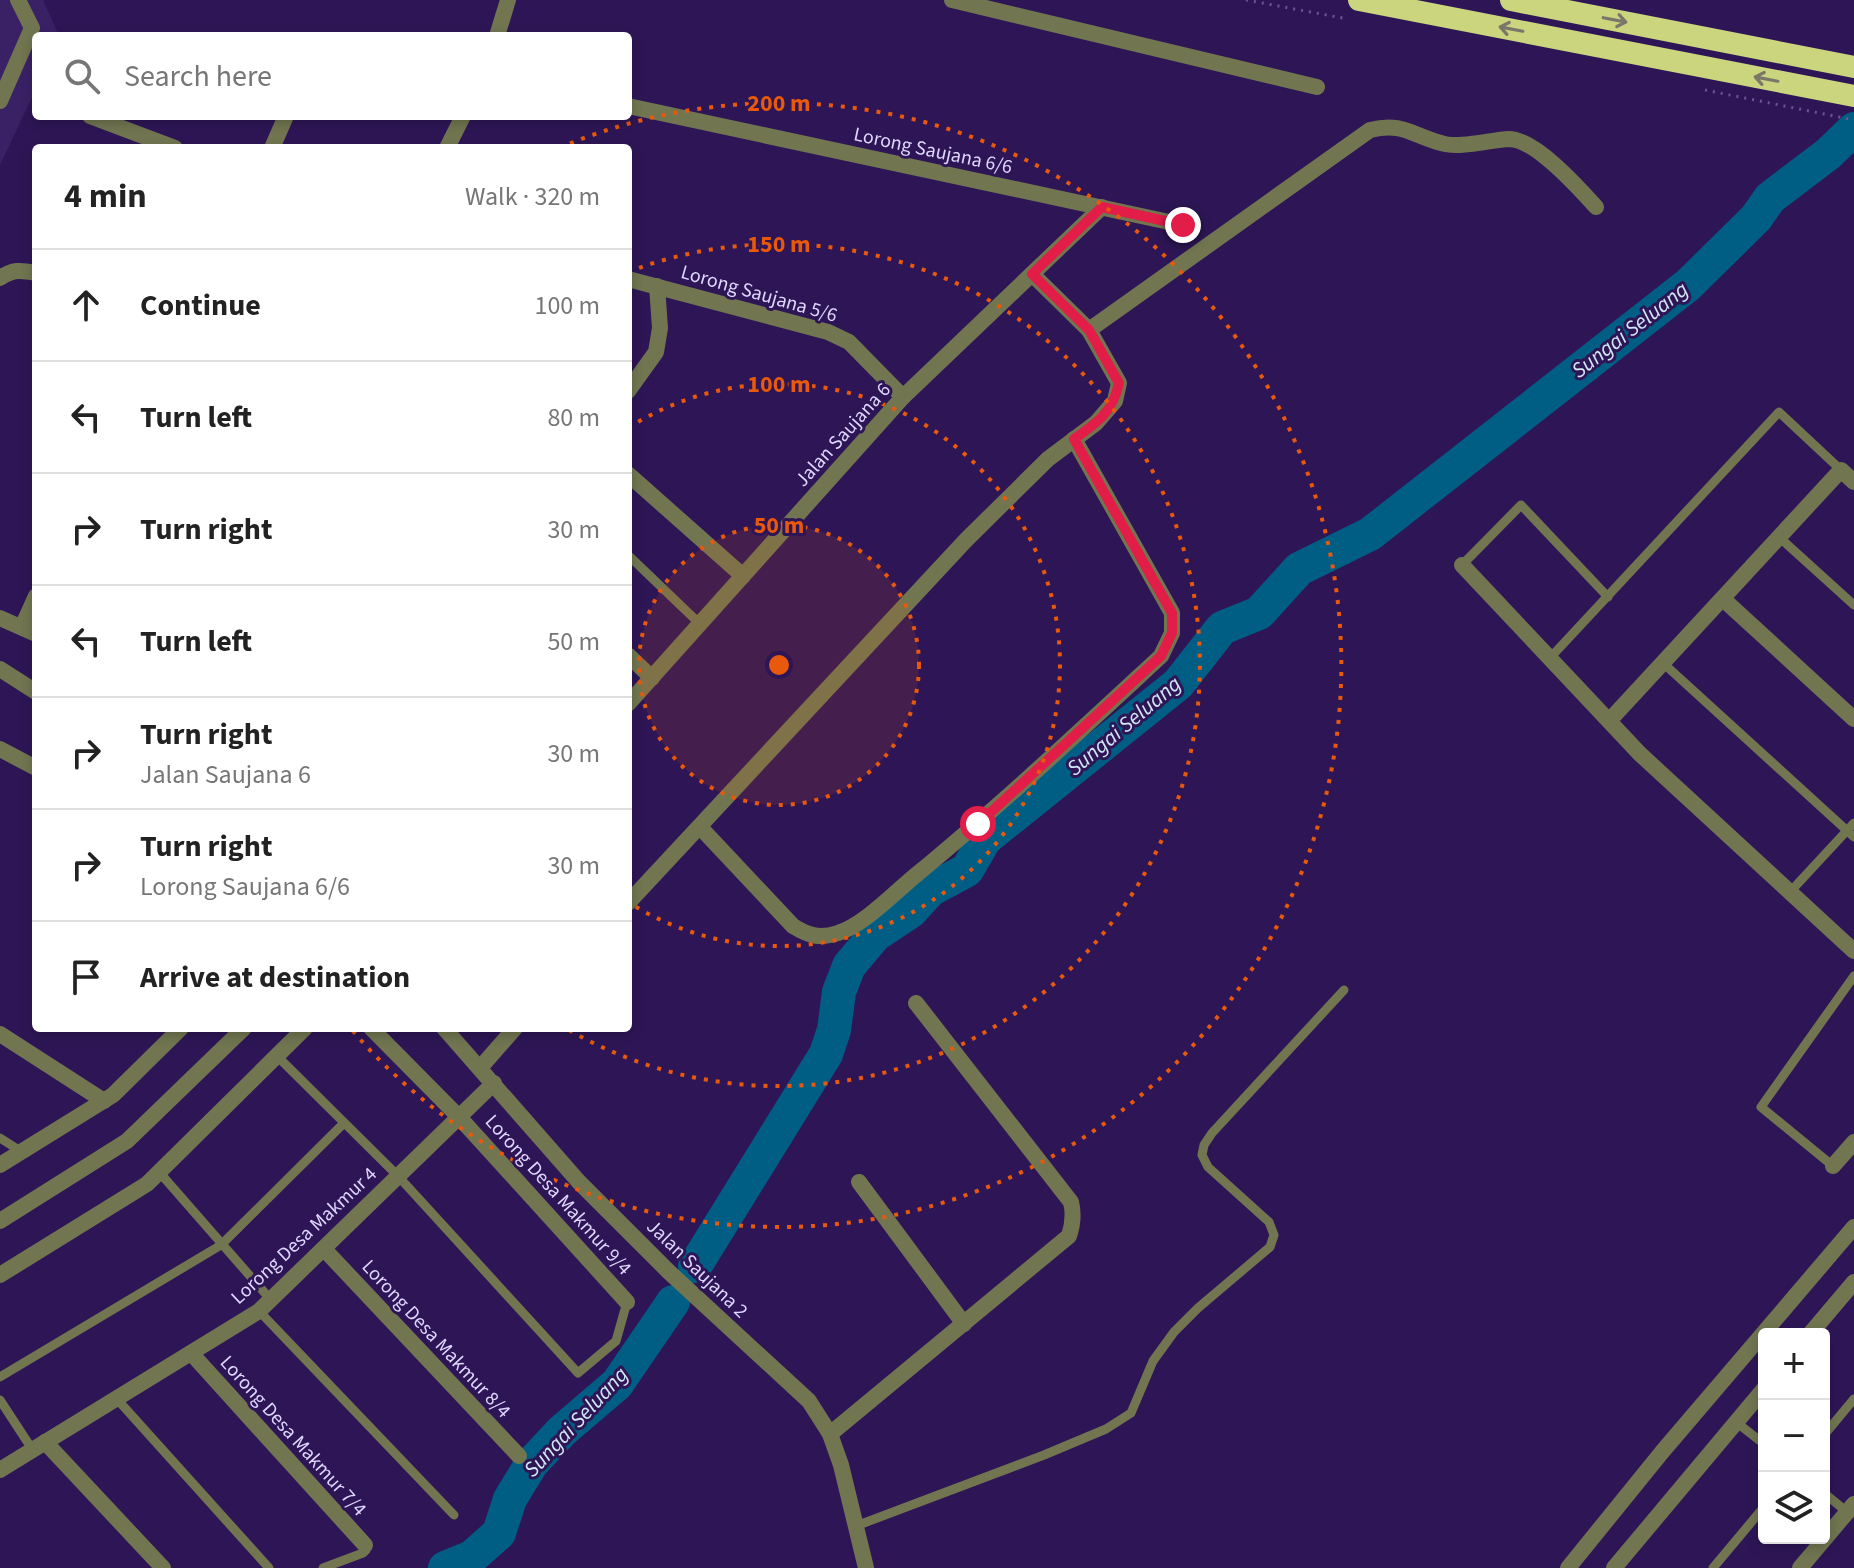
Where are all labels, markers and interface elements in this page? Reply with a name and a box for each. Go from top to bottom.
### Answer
one-way arrow [1601,14,1627,29]
one-way arrow [1498,21,1524,36]
search box [32,32,632,120]
icon: search [60,54,104,98]
text: Search here [124,55,272,98]
one-way arrow [1754,71,1779,86]
text: 200 m [747,86,811,121]
street label: Lorong Saujana 6/6 [851,121,1015,181]
text: 4 min [64,172,147,221]
text: Walk · 320 m [465,178,600,215]
route end [1165,207,1201,243]
text: 150 m [747,227,811,262]
street label: Lorong Saujana 5/6 [678,258,841,330]
water label: Sungai Seluang [1565,274,1695,386]
icon: ahead [64,283,108,327]
text: Continue [140,284,261,327]
text: 100 m [534,287,600,324]
text: 100 m [747,367,811,402]
street label: Jalan Saujana 6 [789,377,897,493]
icon: left [64,395,108,439]
text: Turn left [140,396,252,439]
text: 80 m [547,399,600,436]
icon: right [64,507,108,551]
text: Turn right [140,508,272,551]
text: 50 m [754,508,804,543]
text: 30 m [547,511,600,548]
icon: left [64,619,108,663]
text: Turn left [140,620,252,663]
text: 50 m [547,623,600,660]
centre of rings [765,651,793,679]
water label: Sungai Seluang [1060,668,1188,784]
text: Turn right [140,713,272,756]
icon: right [64,731,108,775]
text: 30 m [547,735,600,772]
text: Jalan Saujana 6 [140,756,311,793]
route start [960,806,996,842]
text: Turn right [140,825,272,868]
icon: right [64,843,108,887]
text: 30 m [547,847,600,884]
text: Lorong Saujana 6/6 [140,868,350,905]
icon: arrive [64,955,108,999]
text: Arrive at destination [140,956,410,999]
street label: Lorong Desa Makmur 9/4 [478,1109,638,1281]
street label: Lorong Desa Makmur 4 [225,1161,383,1311]
street label: Jalan Saujana 2 [640,1213,754,1325]
street label: Lorong Desa Makmur 8/4 [355,1254,517,1424]
map controls [1758,1328,1830,1544]
button: + [1758,1328,1830,1400]
street label: Lorong Desa Makmur 7/4 [213,1350,373,1522]
water label: Sungai Seluang [516,1360,636,1484]
button: − [1758,1400,1830,1472]
button: layers [1758,1472,1830,1544]

